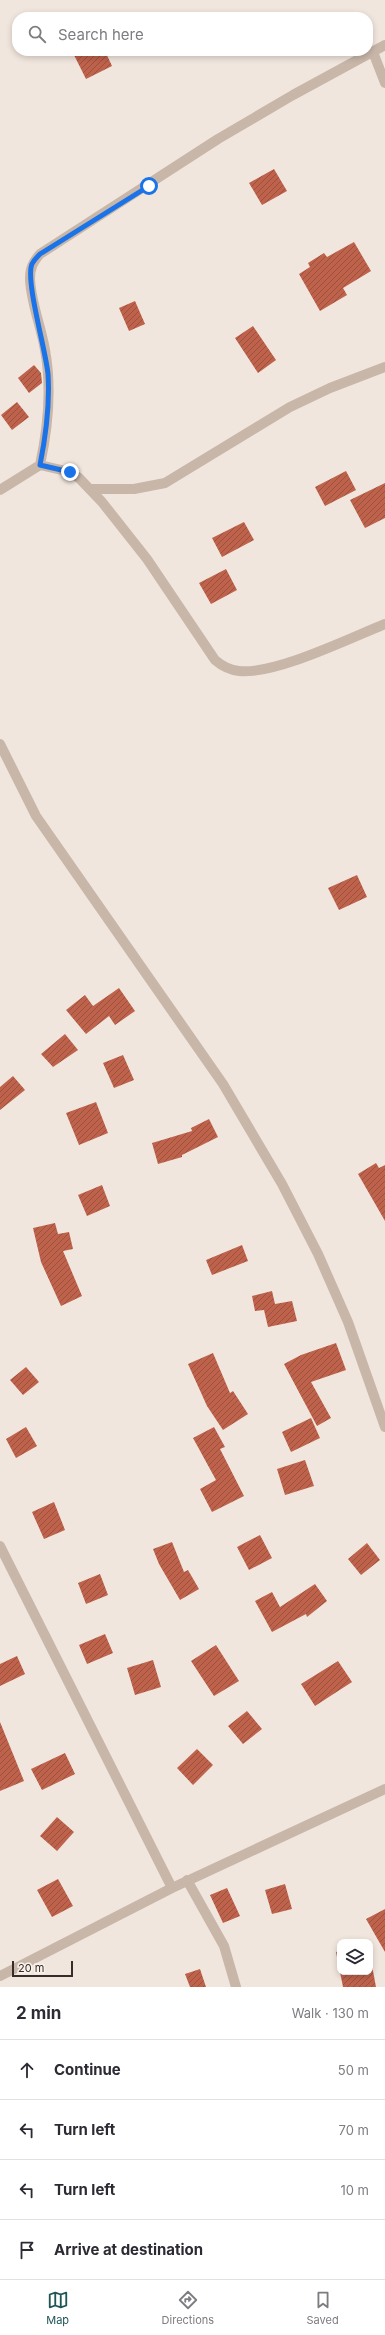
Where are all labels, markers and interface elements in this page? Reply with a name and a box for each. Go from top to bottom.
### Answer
search box [12,12,373,56]
icon: search [26,23,48,45]
text: Search here [58,25,144,44]
route start [140,177,158,195]
route end [61,463,79,481]
map controls [337,1939,373,1975]
button: layers [337,1939,373,1975]
scale bar [12,1959,73,1978]
text: 20 m [18,1961,44,1975]
text: 2 min [16,2003,61,2023]
text: Walk · 130 m [292,2005,369,2021]
icon: ahead [16,2059,38,2081]
text: Continue [54,2060,121,2079]
text: 50 m [338,2062,369,2078]
icon: left [16,2119,38,2141]
text: Turn left [54,2120,115,2139]
text: 70 m [339,2122,369,2138]
icon: left [16,2179,38,2201]
text: Turn left [54,2180,115,2199]
text: 10 m [340,2182,369,2198]
icon: arrive [16,2239,38,2261]
text: Arrive at destination [54,2240,203,2259]
tab: Map [46,2289,69,2327]
tab: Directions [162,2289,214,2327]
tab: Saved [307,2289,339,2327]

